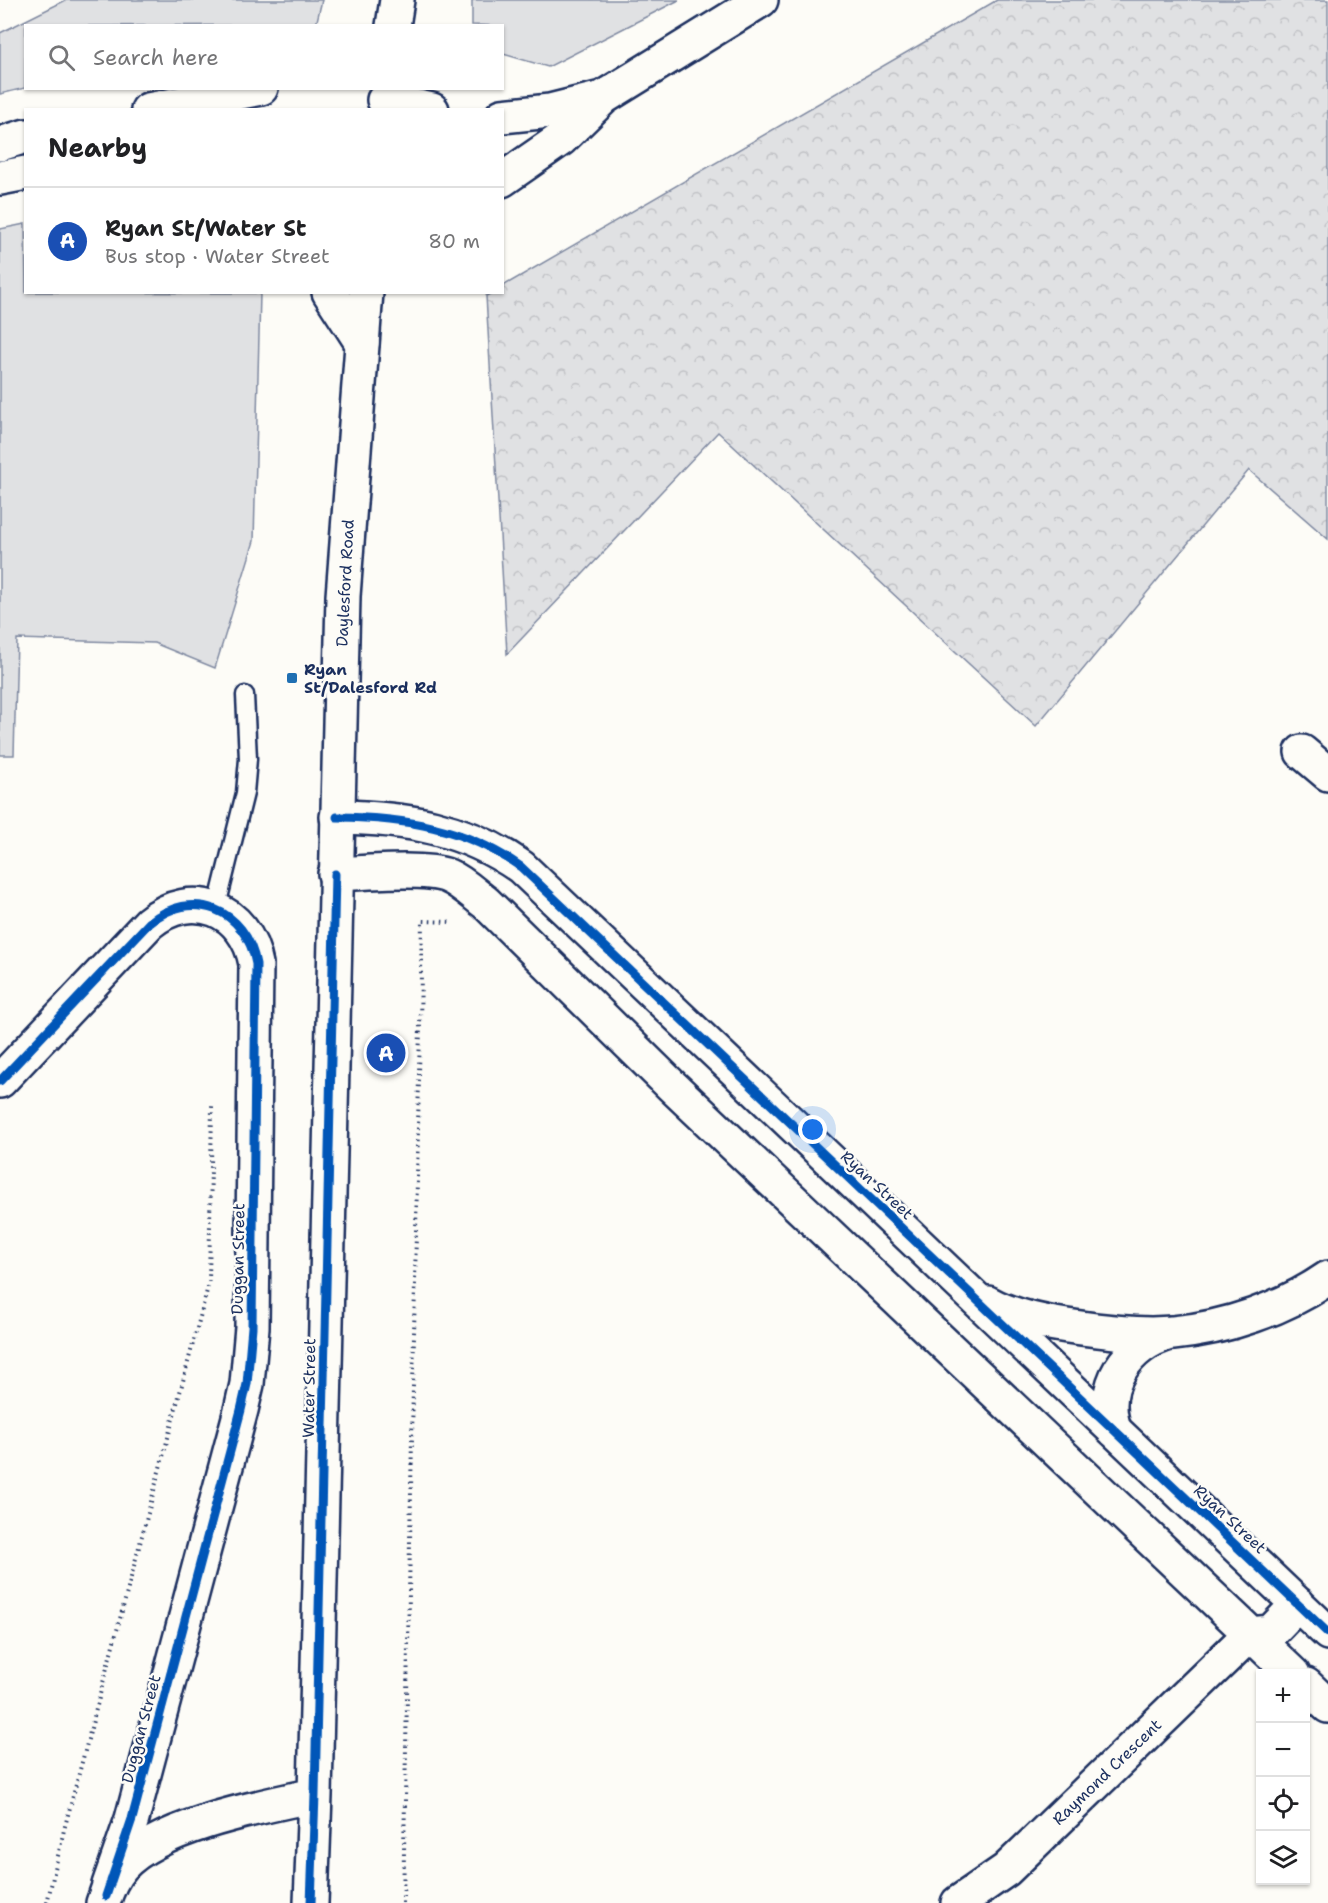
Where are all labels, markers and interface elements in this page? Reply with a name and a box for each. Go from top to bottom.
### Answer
search box [24,24,504,90]
icon: search [45,41,78,74]
text: Search here [93,43,219,72]
text: Nearby [48,130,147,165]
text: Ryan St/Water St [105,214,307,243]
text: A [60,228,75,254]
text: 80 m [428,228,480,254]
text: Bus stop · Water Street [105,243,330,269]
street label: Daylesford Road [331,519,359,647]
place label: Ryan St/Dalesford Rd [304,659,437,698]
marker: Ryan St/Dalesford Rd [285,671,299,685]
pin: A [366,1030,406,1076]
your location [798,1115,827,1144]
street label: Ryan Street [836,1146,918,1224]
street label: Duggan Street [227,1203,249,1315]
street label: Water Street [298,1338,320,1438]
street label: Ryan Street [1189,1480,1271,1558]
map controls [1256,1669,1310,1885]
button: + [1256,1669,1310,1723]
street label: Duggan Street [116,1672,166,1786]
street label: Raymond Crescent [1048,1714,1166,1830]
button: − [1256,1723,1310,1777]
button: locate [1256,1777,1310,1831]
button: layers [1256,1831,1310,1885]

